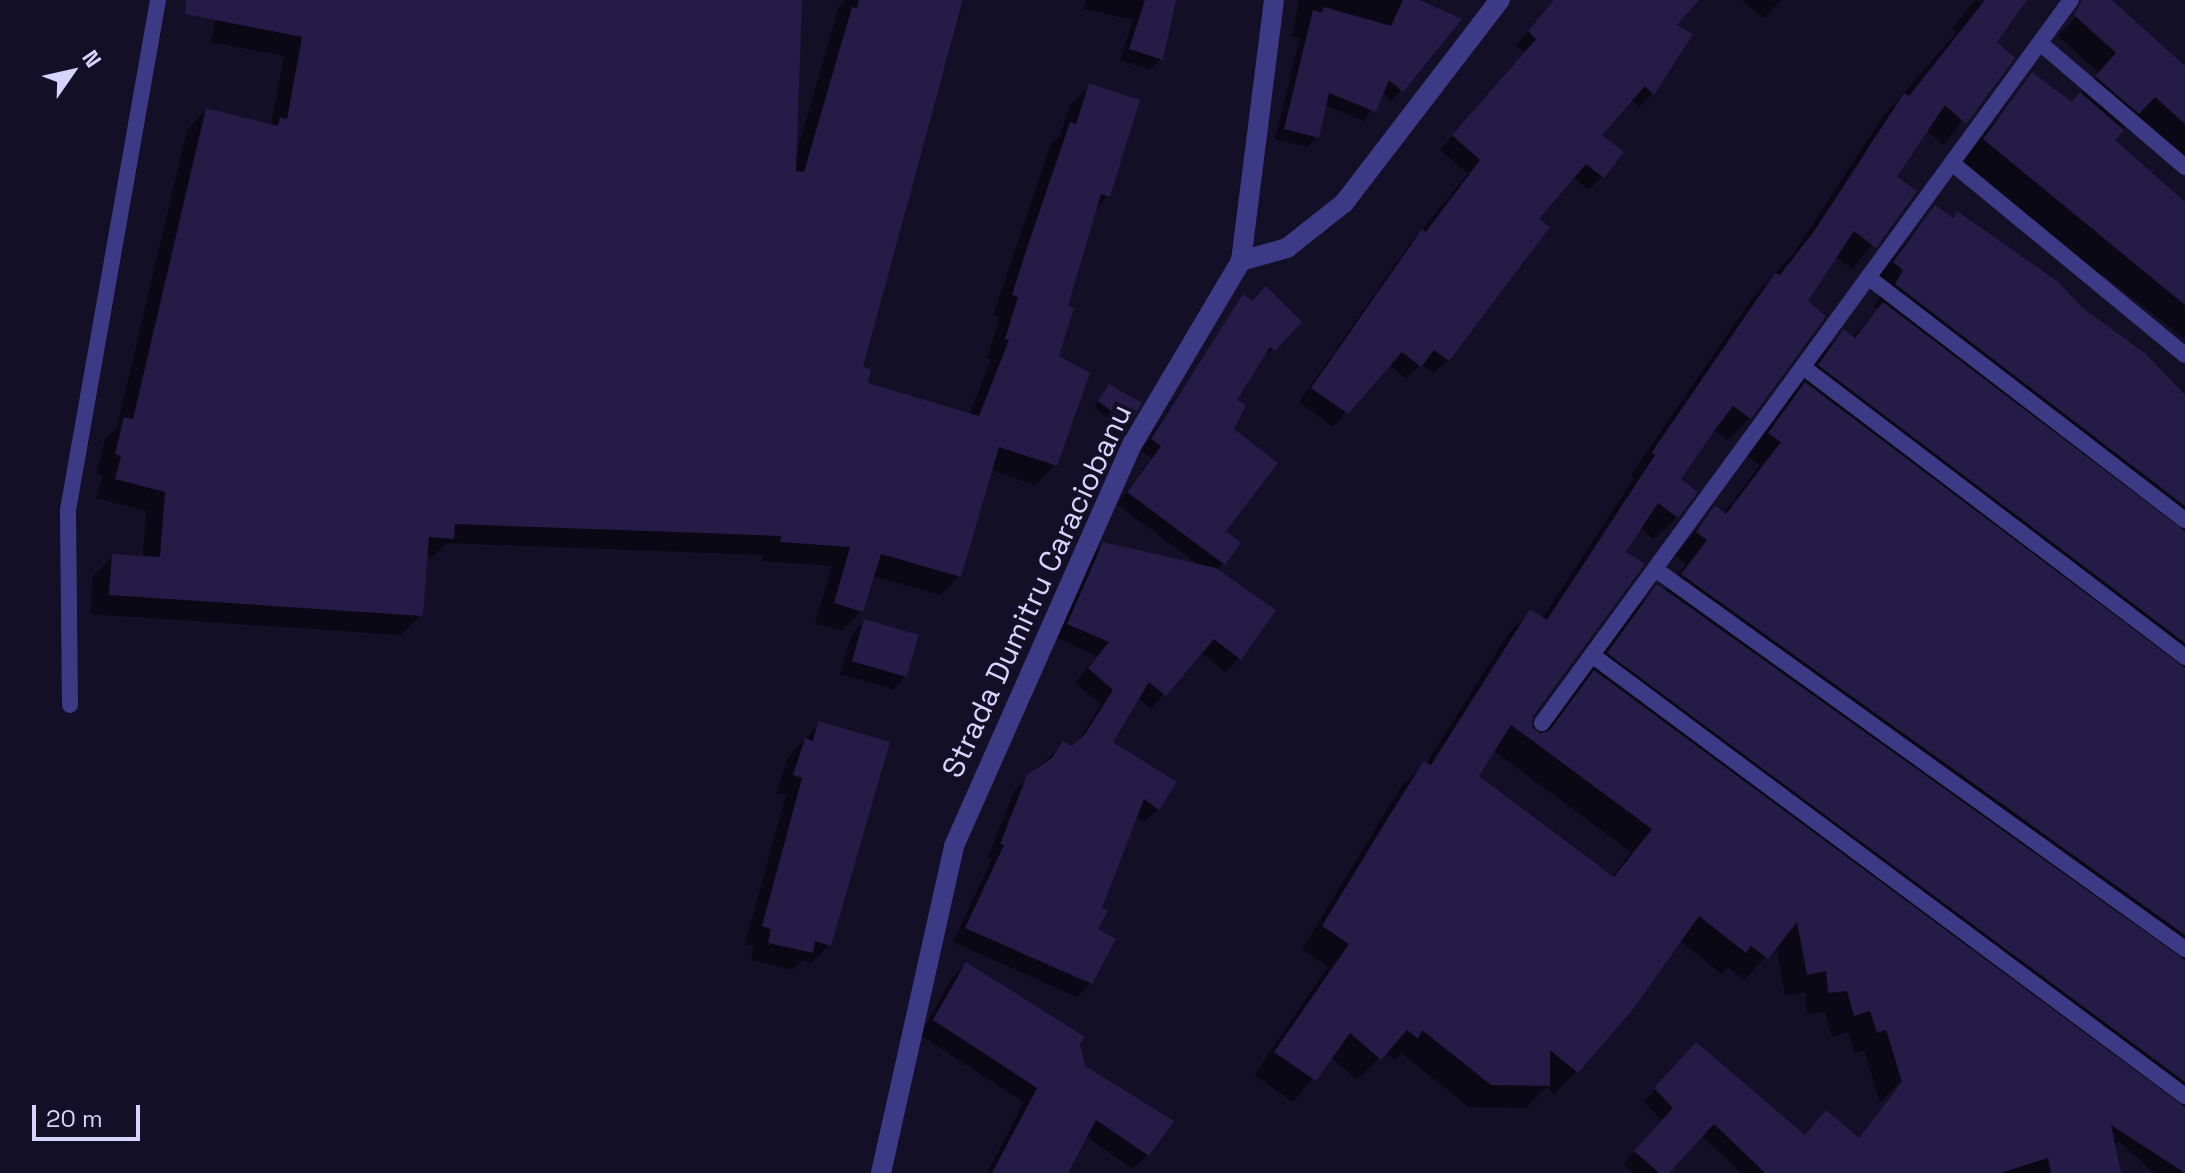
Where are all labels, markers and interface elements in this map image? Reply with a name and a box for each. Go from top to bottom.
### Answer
north arrow [32,32,112,112]
text: N [76,45,108,73]
street label: Strada Dumitru Caraciobanu [935,399,1139,783]
scale bar [36,1089,144,1139]
text: 20 m [46,1103,103,1134]

